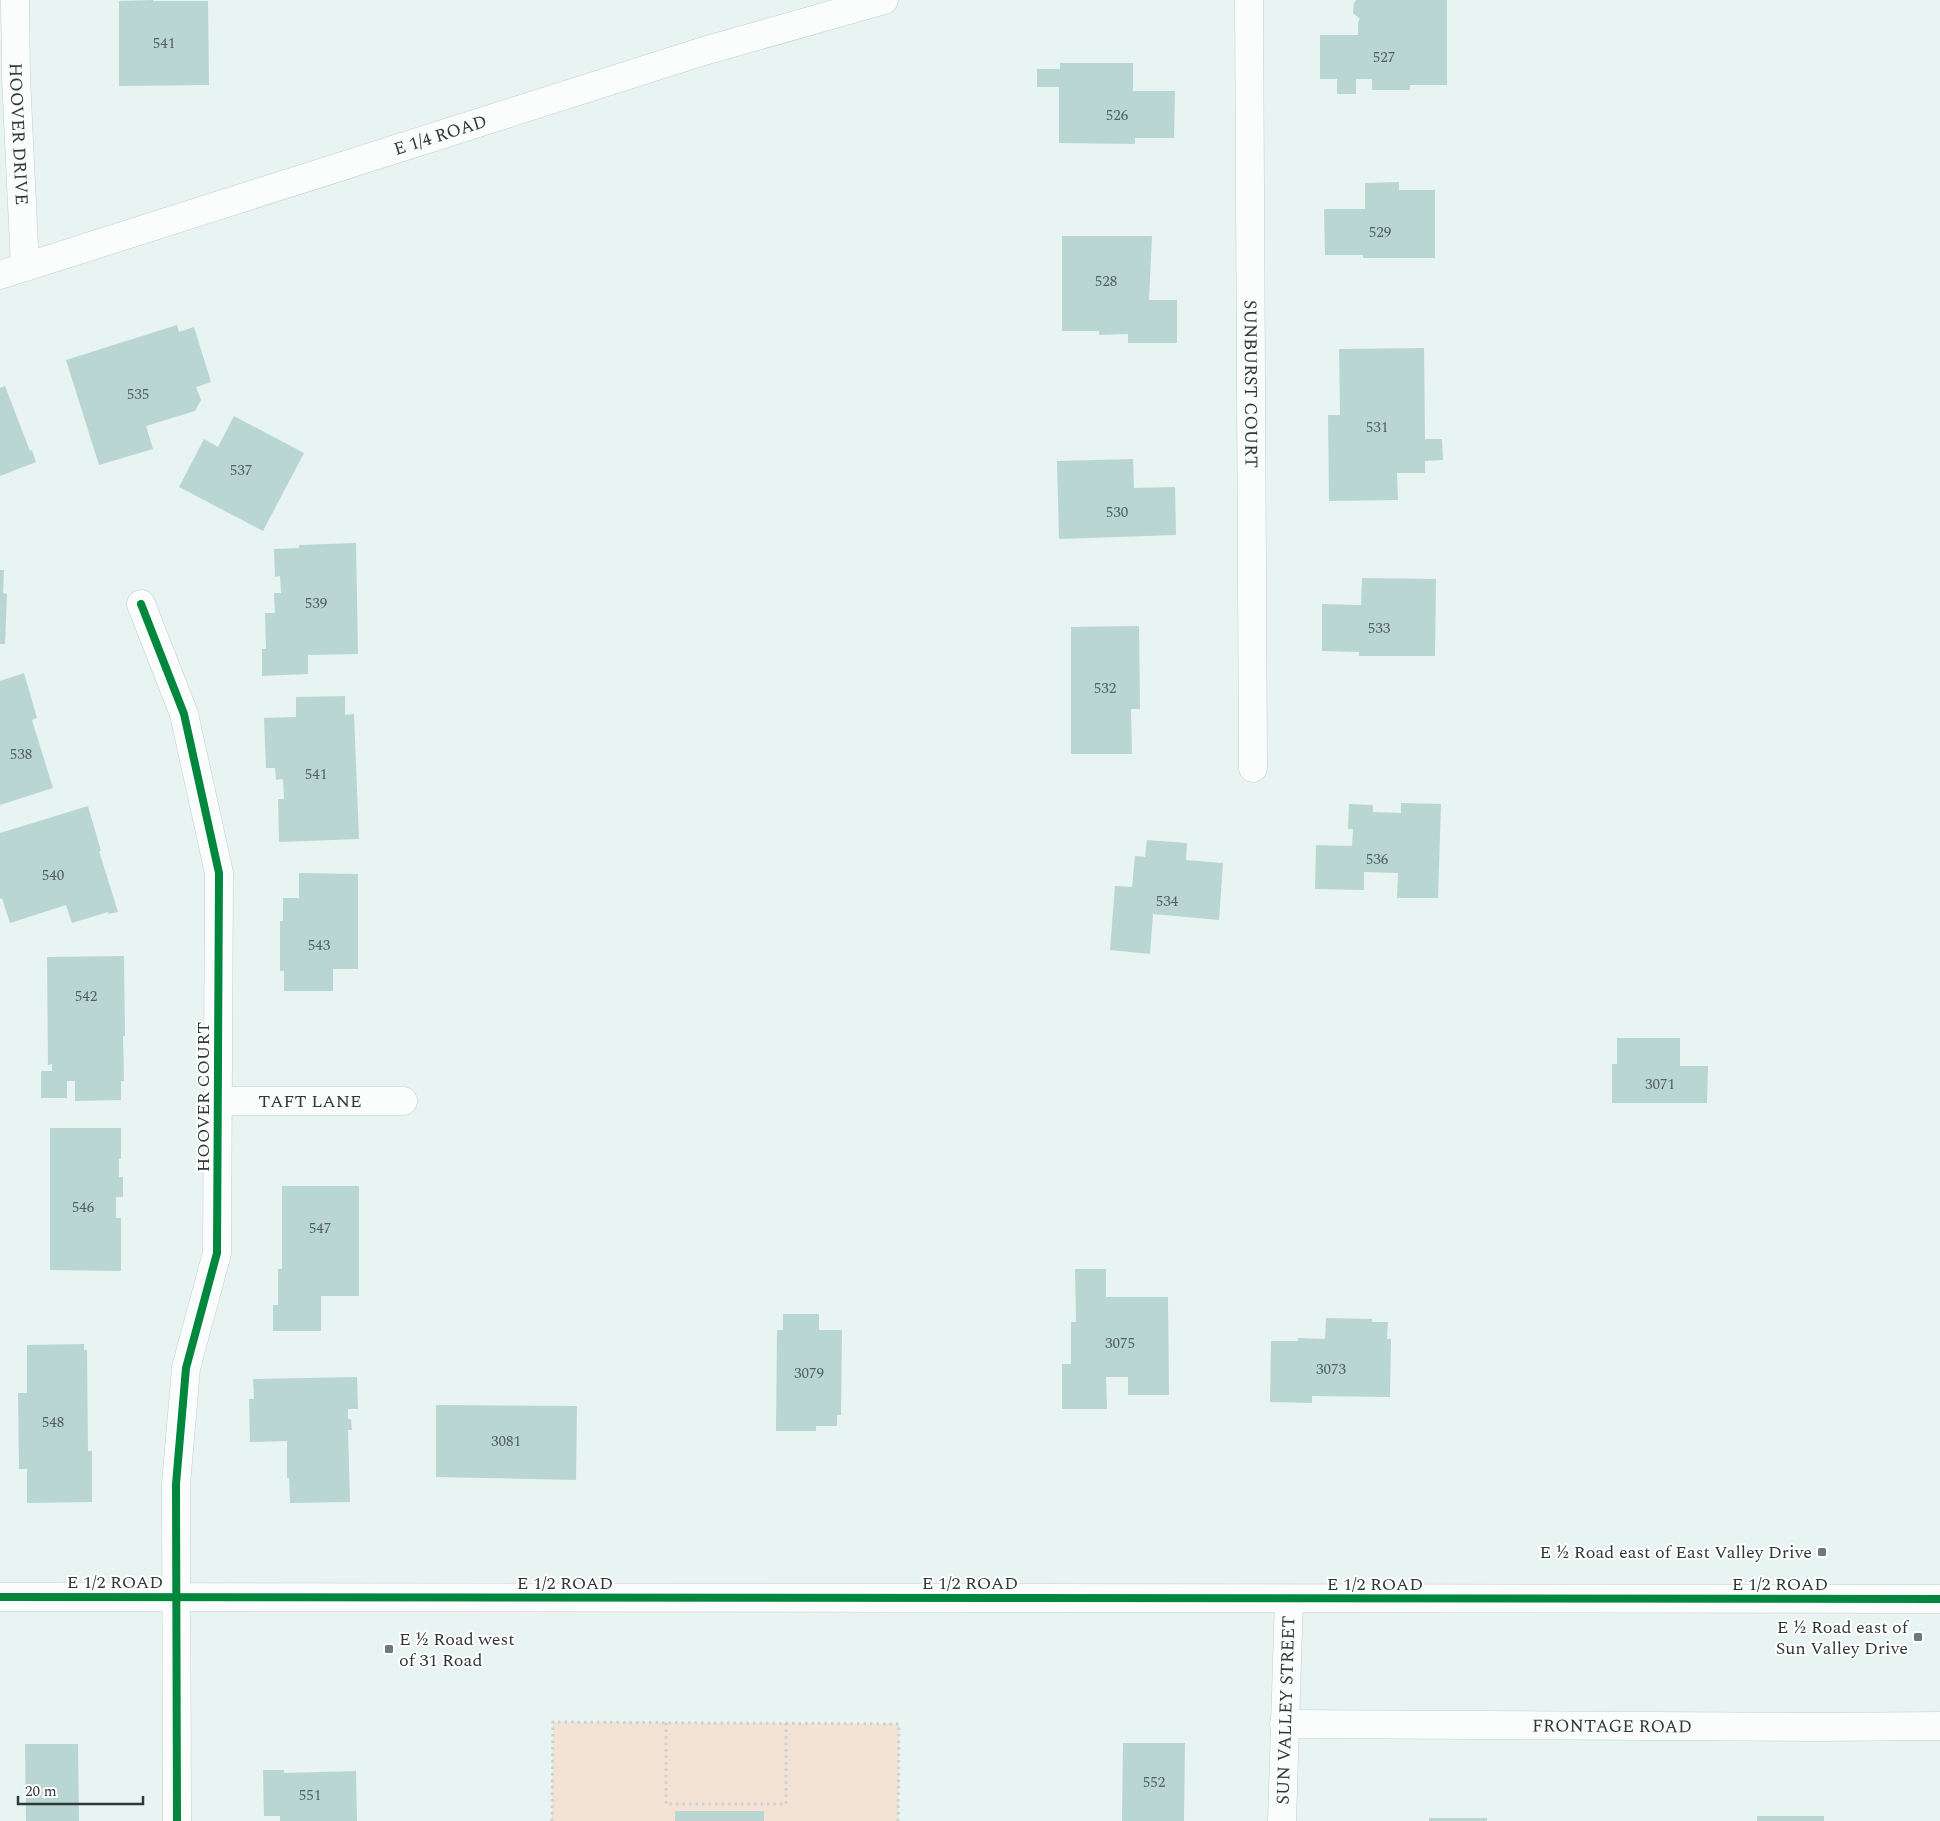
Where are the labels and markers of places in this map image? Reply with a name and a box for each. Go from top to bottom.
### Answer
place label: E ½ Road east of East Valley Drive [1540,1539,1812,1566]
marker: E ½ Road east of East Valley Drive [1816,1546,1828,1558]
place label: E ½ Road east of Sun Valley Drive [1776,1614,1910,1662]
place label: E ½ Road west of 31 Road [399,1626,515,1674]
marker: E ½ Road east of Sun Valley Drive [1912,1631,1924,1643]
marker: E ½ Road west of 31 Road [383,1643,395,1655]

